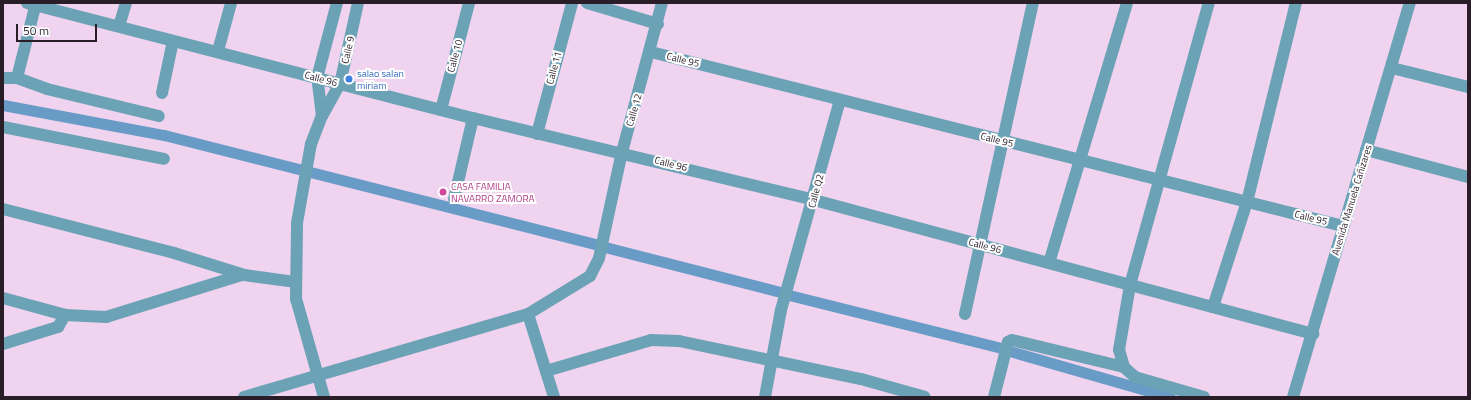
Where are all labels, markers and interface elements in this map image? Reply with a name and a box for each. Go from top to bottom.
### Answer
scale bar [18,16,99,42]
text: 50 m [23,21,49,40]
street label: Calle 9 [339,35,357,65]
street label: Calle 10 [445,38,465,74]
street label: Calle 11 [544,50,564,86]
street label: Calle 95 [665,50,701,70]
place label: salao salan miriam [357,67,404,90]
street label: Calle 96 [303,69,339,89]
marker: salao salan miriam [344,74,354,84]
street label: Calle 12 [624,92,644,128]
street label: Calle 95 [979,130,1015,150]
street label: Avenida Manuela Cañizares [1329,143,1375,257]
street label: Calle 96 [653,154,689,174]
street label: Calle Q2 [806,173,826,209]
place label: CASA FAMILIA NAVARRO ZAMORA [451,180,534,204]
marker: CASA FAMILIA NAVARRO ZAMORA [438,187,448,197]
street label: Calle 95 [1293,208,1329,228]
street label: Calle 96 [967,236,1003,256]

